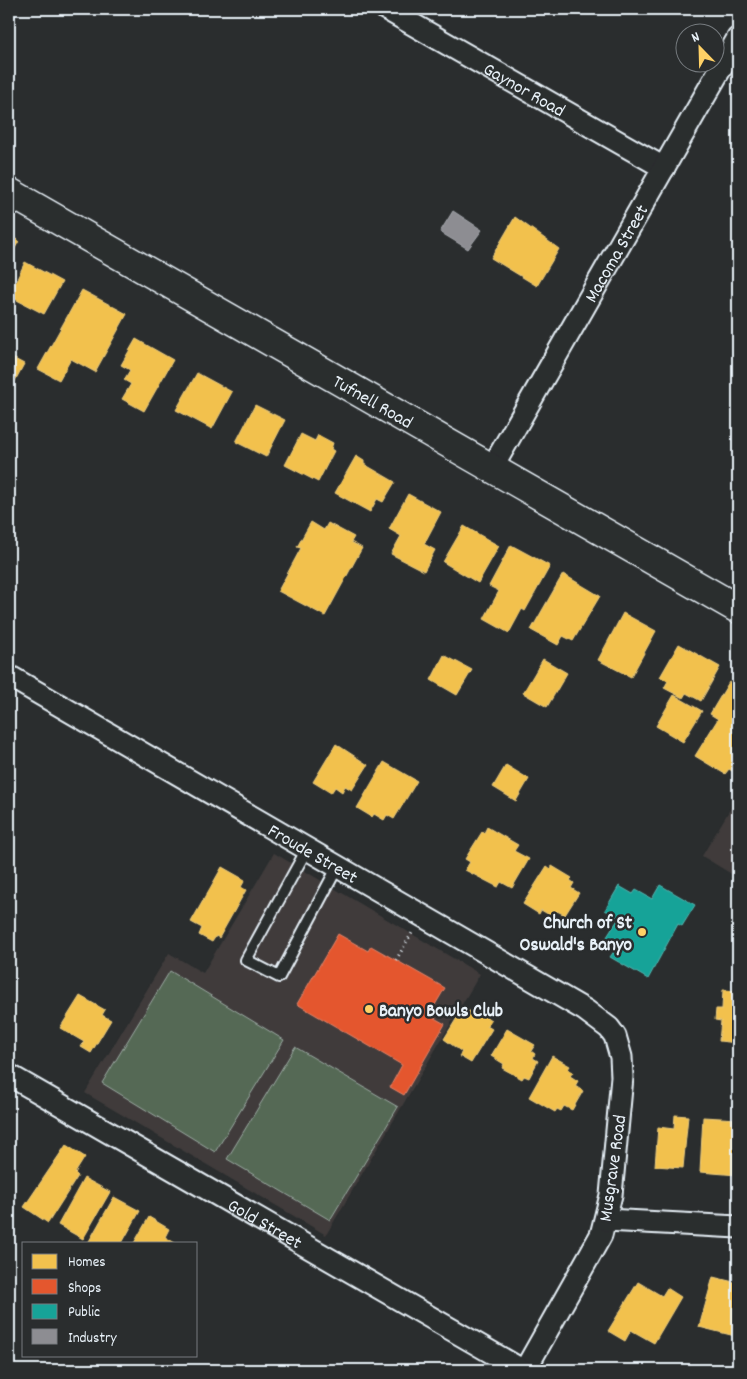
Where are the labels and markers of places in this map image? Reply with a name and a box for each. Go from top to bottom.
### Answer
place label: Church of St Oswald's Banyo [520,911,633,960]
marker: Church of St Oswald's Banyo [636,926,648,938]
place label: Banyo Bowls Club [379,999,503,1026]
marker: Banyo Bowls Club [363,1003,375,1015]

